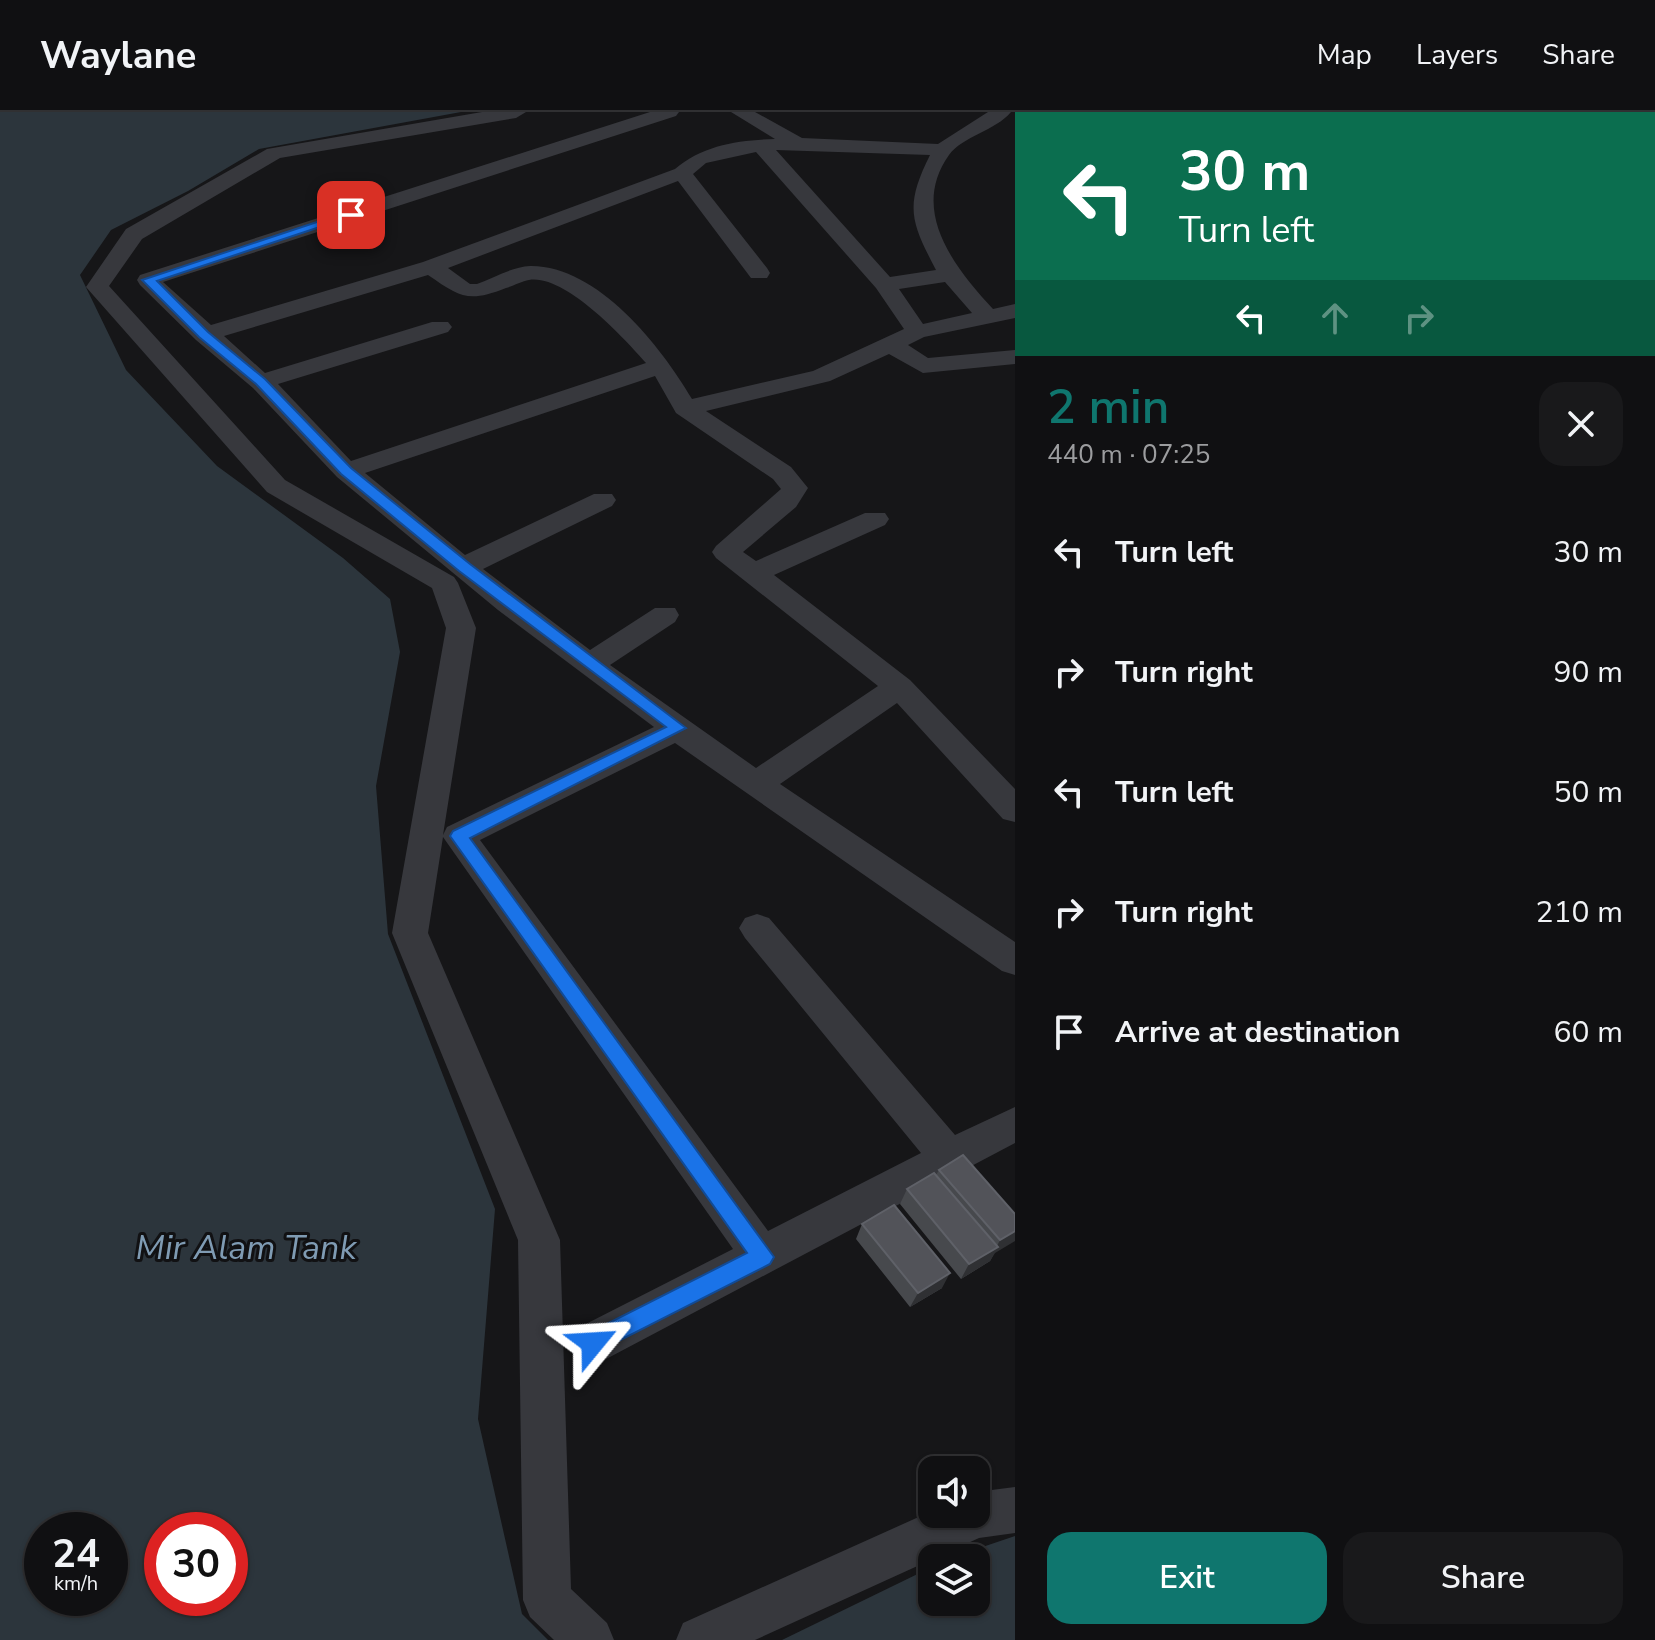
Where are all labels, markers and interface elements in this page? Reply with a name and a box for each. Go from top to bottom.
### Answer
text: Waylane [40,30,196,81]
text: Map [1317,36,1372,74]
text: Layers [1416,36,1498,74]
text: Share [1542,36,1615,74]
text: 30 m [1179,133,1310,210]
icon: left [1047,144,1151,248]
pin [317,181,385,249]
icon: arrive [329,193,373,237]
text: Turn left [1179,206,1314,255]
icon: left [1229,296,1273,340]
icon: ahead [1313,296,1357,340]
icon: right [1397,296,1441,340]
text: 2 min [1047,374,1169,440]
button: close [1539,382,1623,466]
text: 440 m · 07:25 [1047,437,1210,472]
icon: left [1047,530,1091,574]
text: Turn left [1115,532,1233,573]
text: 30 m [1554,532,1623,573]
icon: right [1047,650,1091,694]
text: Turn right [1115,652,1253,693]
text: 90 m [1554,652,1623,693]
icon: left [1047,770,1091,814]
text: Turn left [1115,772,1233,813]
text: 50 m [1554,772,1623,813]
icon: right [1047,890,1091,934]
text: Turn right [1115,892,1253,933]
text: 210 m [1536,892,1623,933]
icon: arrive [1047,1010,1091,1054]
text: Arrive at destination [1115,1012,1400,1053]
text: 60 m [1554,1012,1623,1053]
water label: Mir Alam Tank [136,1225,357,1271]
position arrow [551,1301,635,1385]
map controls [918,1456,990,1616]
button: sound [918,1456,990,1528]
speed limit sign: 30 [144,1512,248,1616]
text: 24 [52,1527,100,1581]
button: Exit [1047,1532,1327,1624]
button: Share [1343,1532,1623,1624]
button: layers [918,1544,990,1616]
text: km/h [54,1570,98,1597]

